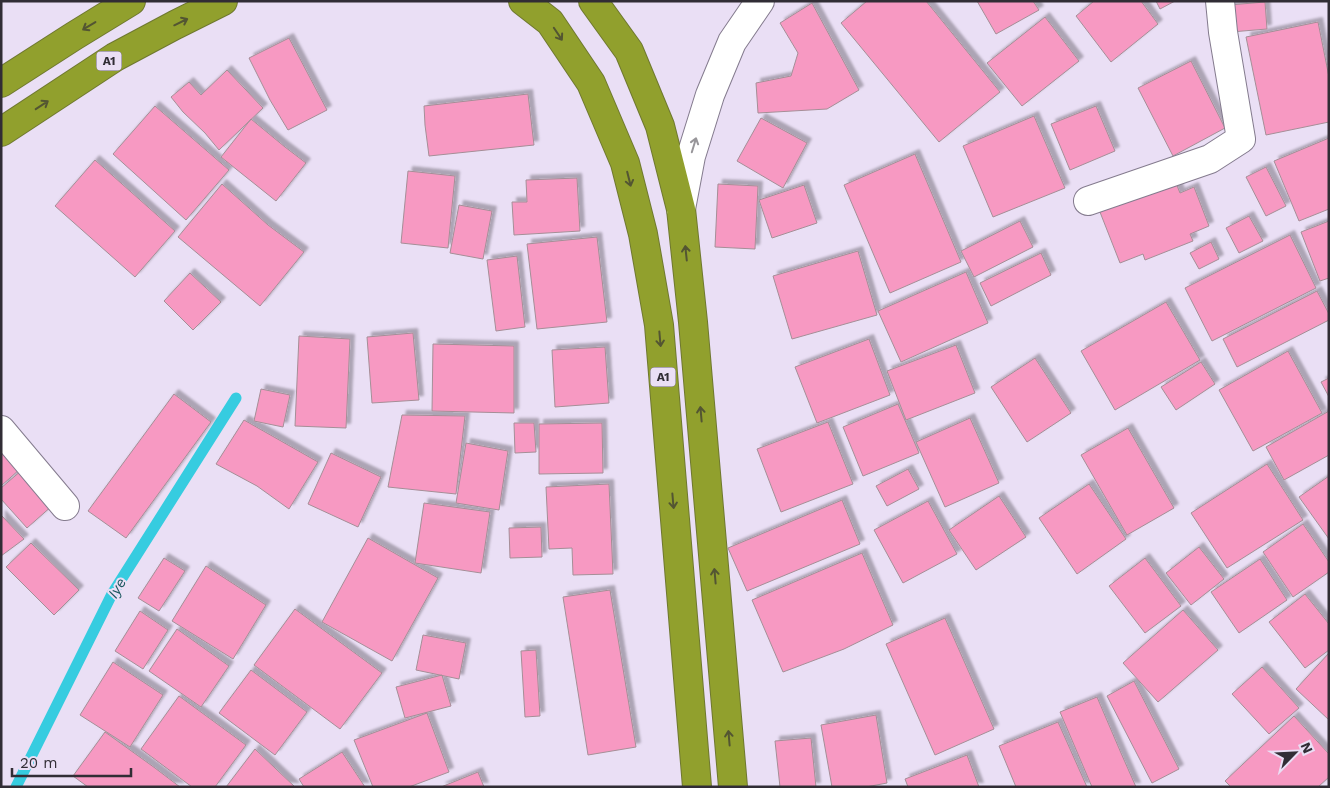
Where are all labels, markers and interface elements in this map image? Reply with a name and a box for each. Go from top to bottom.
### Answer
one-way arrow [173,16,188,26]
one-way arrow [83,22,97,32]
one-way arrow [553,27,563,41]
road number: A1 [96,51,122,70]
one-way arrow [35,100,49,110]
one-way arrow [690,137,700,153]
one-way arrow [625,171,634,187]
one-way arrow [681,245,691,261]
one-way arrow [655,331,665,347]
road number: A1 [650,368,676,387]
one-way arrow [697,407,706,423]
one-way arrow [668,492,678,508]
one-way arrow [710,569,720,585]
water label: Iye [104,574,130,602]
north arrow [1270,728,1320,778]
one-way arrow [724,730,734,746]
text: N [1297,740,1316,756]
scale bar [12,746,131,778]
text: 20 m [20,754,58,772]

